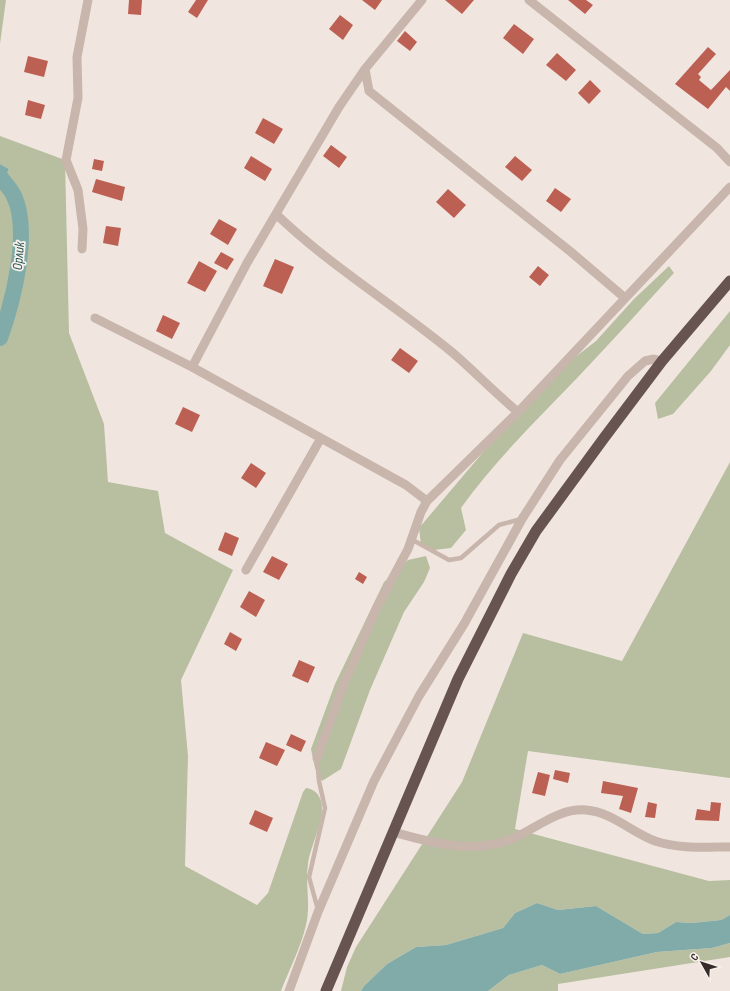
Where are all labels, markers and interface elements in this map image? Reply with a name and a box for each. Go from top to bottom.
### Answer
water label: Орлик [9,241,28,271]
north arrow [682,943,722,983]
text: С [688,950,702,963]

